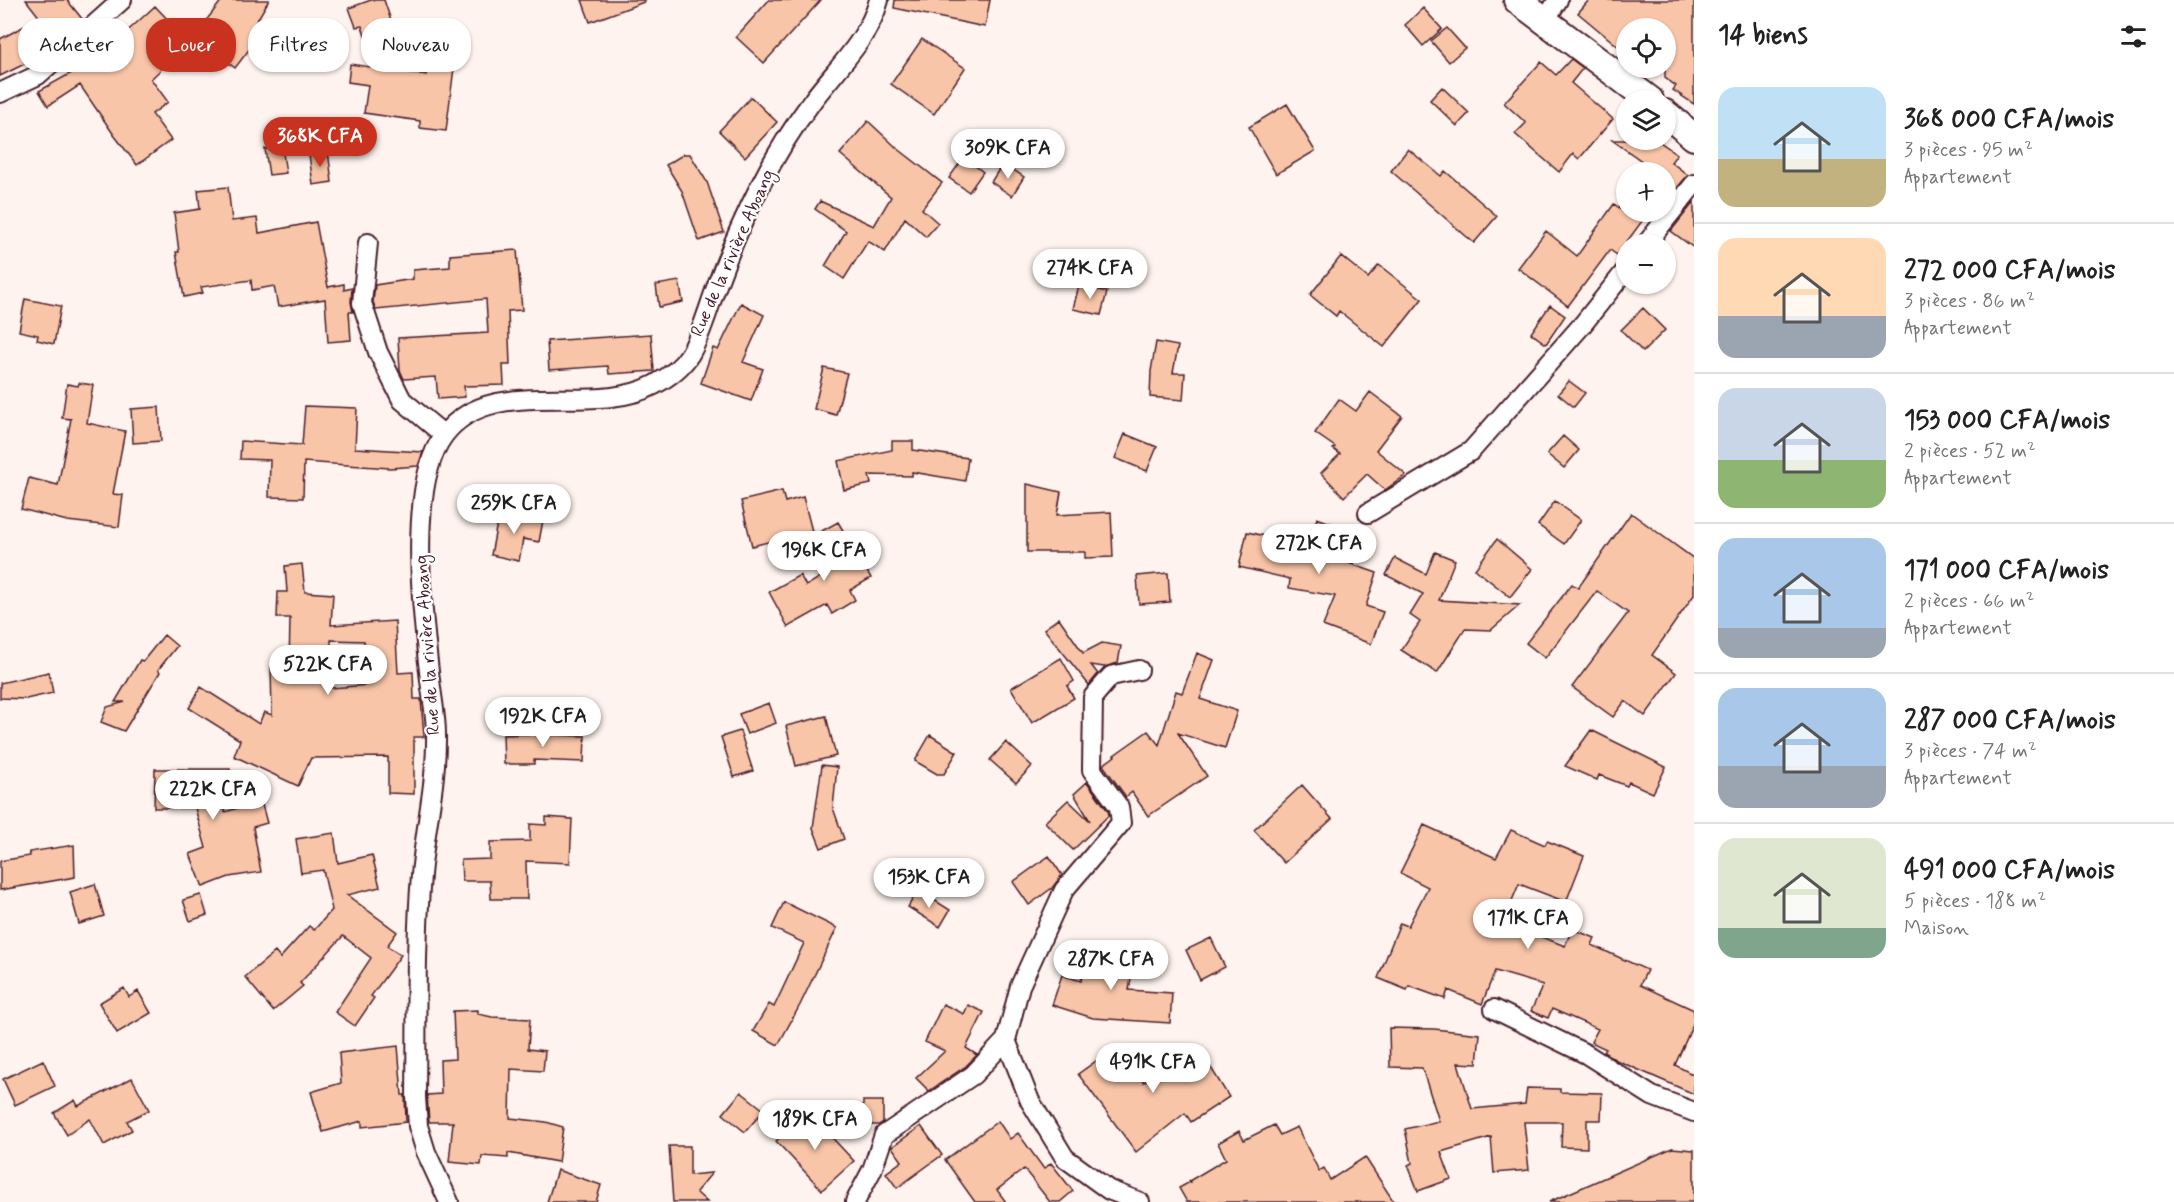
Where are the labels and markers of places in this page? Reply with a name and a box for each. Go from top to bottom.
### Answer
pin: 368K CFA [258,117,382,168]
pin: 309K CFA [946,129,1070,180]
pin: 274K CFA [1028,249,1152,300]
pin: 259K CFA [452,484,576,535]
pin: 272K CFA [1257,524,1381,575]
pin: 196K CFA [762,531,886,582]
pin: 522K CFA [266,645,390,696]
pin: 192K CFA [481,697,605,748]
pin: 222K CFA [151,770,275,821]
pin: 153K CFA [867,858,991,909]
pin: 171K CFA [1466,899,1590,950]
pin: 287K CFA [1049,940,1173,991]
pin: 491K CFA [1091,1043,1215,1094]
pin: 189K CFA [753,1100,877,1151]

